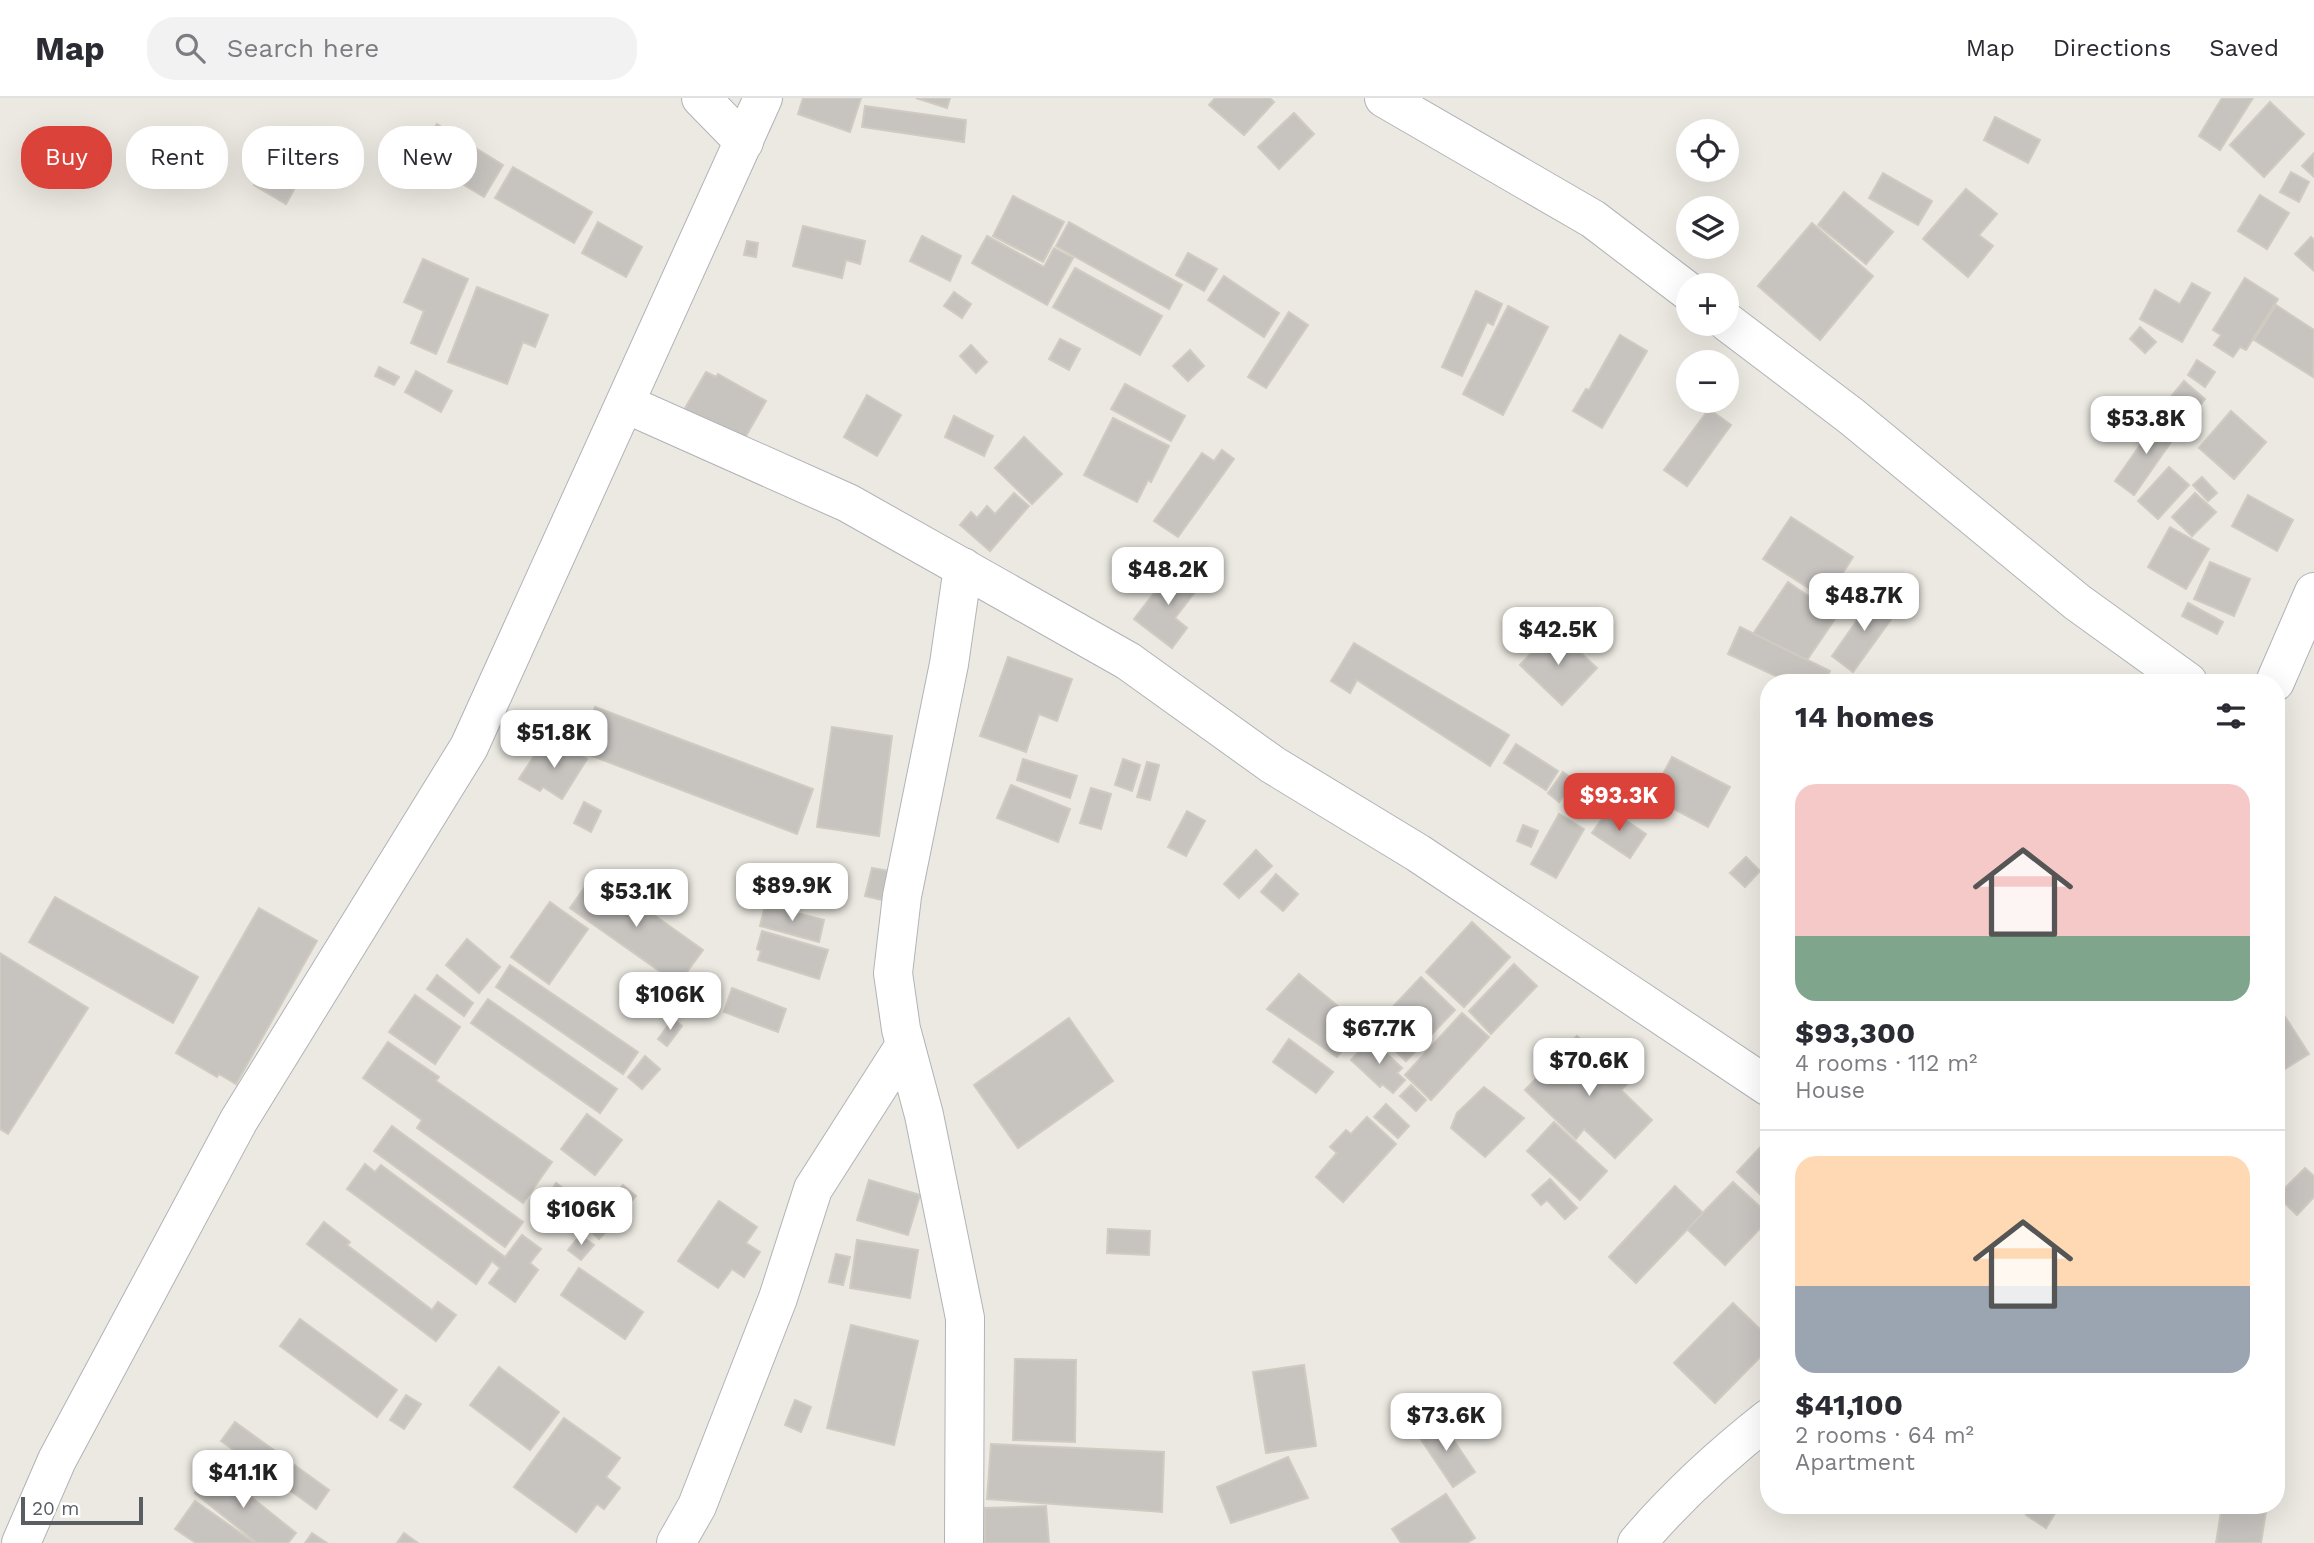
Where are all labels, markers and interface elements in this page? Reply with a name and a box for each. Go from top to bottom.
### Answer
search box [147,17,637,80]
text: Map [35,29,105,68]
icon: search [171,29,209,67]
text: Search here [227,33,379,63]
text: Map [1966,34,2015,62]
text: Directions [2053,34,2171,62]
text: Saved [2209,34,2279,62]
map controls [1676,119,1739,413]
button: locate [1676,119,1739,182]
chip: Buy [21,126,112,189]
chip: Rent [126,126,228,189]
chip: Filters [242,126,364,189]
chip: New [378,126,477,189]
button: layers [1676,196,1739,259]
button: + [1676,273,1739,336]
button: − [1676,350,1739,413]
pin: $53.8K [2089,396,2203,456]
text: $53.8K [2107,405,2185,432]
pin: $48.2K [1111,547,1225,607]
text: $48.2K [1128,556,1208,583]
pin: $48.7K [1807,574,1921,633]
text: $48.7K [1825,582,1903,609]
pin: $42.5K [1501,608,1615,667]
text: $42.5K [1518,616,1598,643]
icon: filters [2212,697,2250,735]
text: 14 homes [1795,699,1934,734]
pin: $51.8K [497,710,611,770]
text: $51.8K [516,719,592,746]
pin: $93.3K [1562,774,1676,833]
text: $93.3K [1580,782,1658,809]
icon: home [1960,829,2086,955]
pin: $89.9K [735,864,849,923]
pin: $53.1K [579,870,693,929]
text: $89.9K [752,872,832,899]
text: $53.1K [600,878,672,905]
pin: $106K [621,972,719,1032]
text: $106K [635,981,705,1008]
pin: $67.7K [1322,1006,1436,1066]
text: $67.7K [1342,1015,1416,1042]
text: $93,300 [1795,1015,1915,1050]
pin: $70.6K [1532,1038,1646,1098]
text: $70.6K [1549,1047,1629,1074]
text: 4 rooms · 112 m² [1795,1050,1977,1077]
text: House [1795,1077,1865,1104]
pin: $106K [532,1188,630,1247]
text: $106K [546,1196,616,1223]
icon: home [1960,1201,2086,1327]
text: $41,100 [1795,1387,1903,1422]
pin: $73.6K [1389,1394,1503,1453]
text: $73.6K [1406,1402,1486,1429]
text: 2 rooms · 64 m² [1795,1422,1974,1449]
text: Apartment [1795,1449,1915,1476]
pin: $41.1K [186,1450,300,1510]
text: $41.1K [208,1459,278,1486]
scale bar [21,1494,144,1526]
text: 20 m [32,1497,79,1520]

